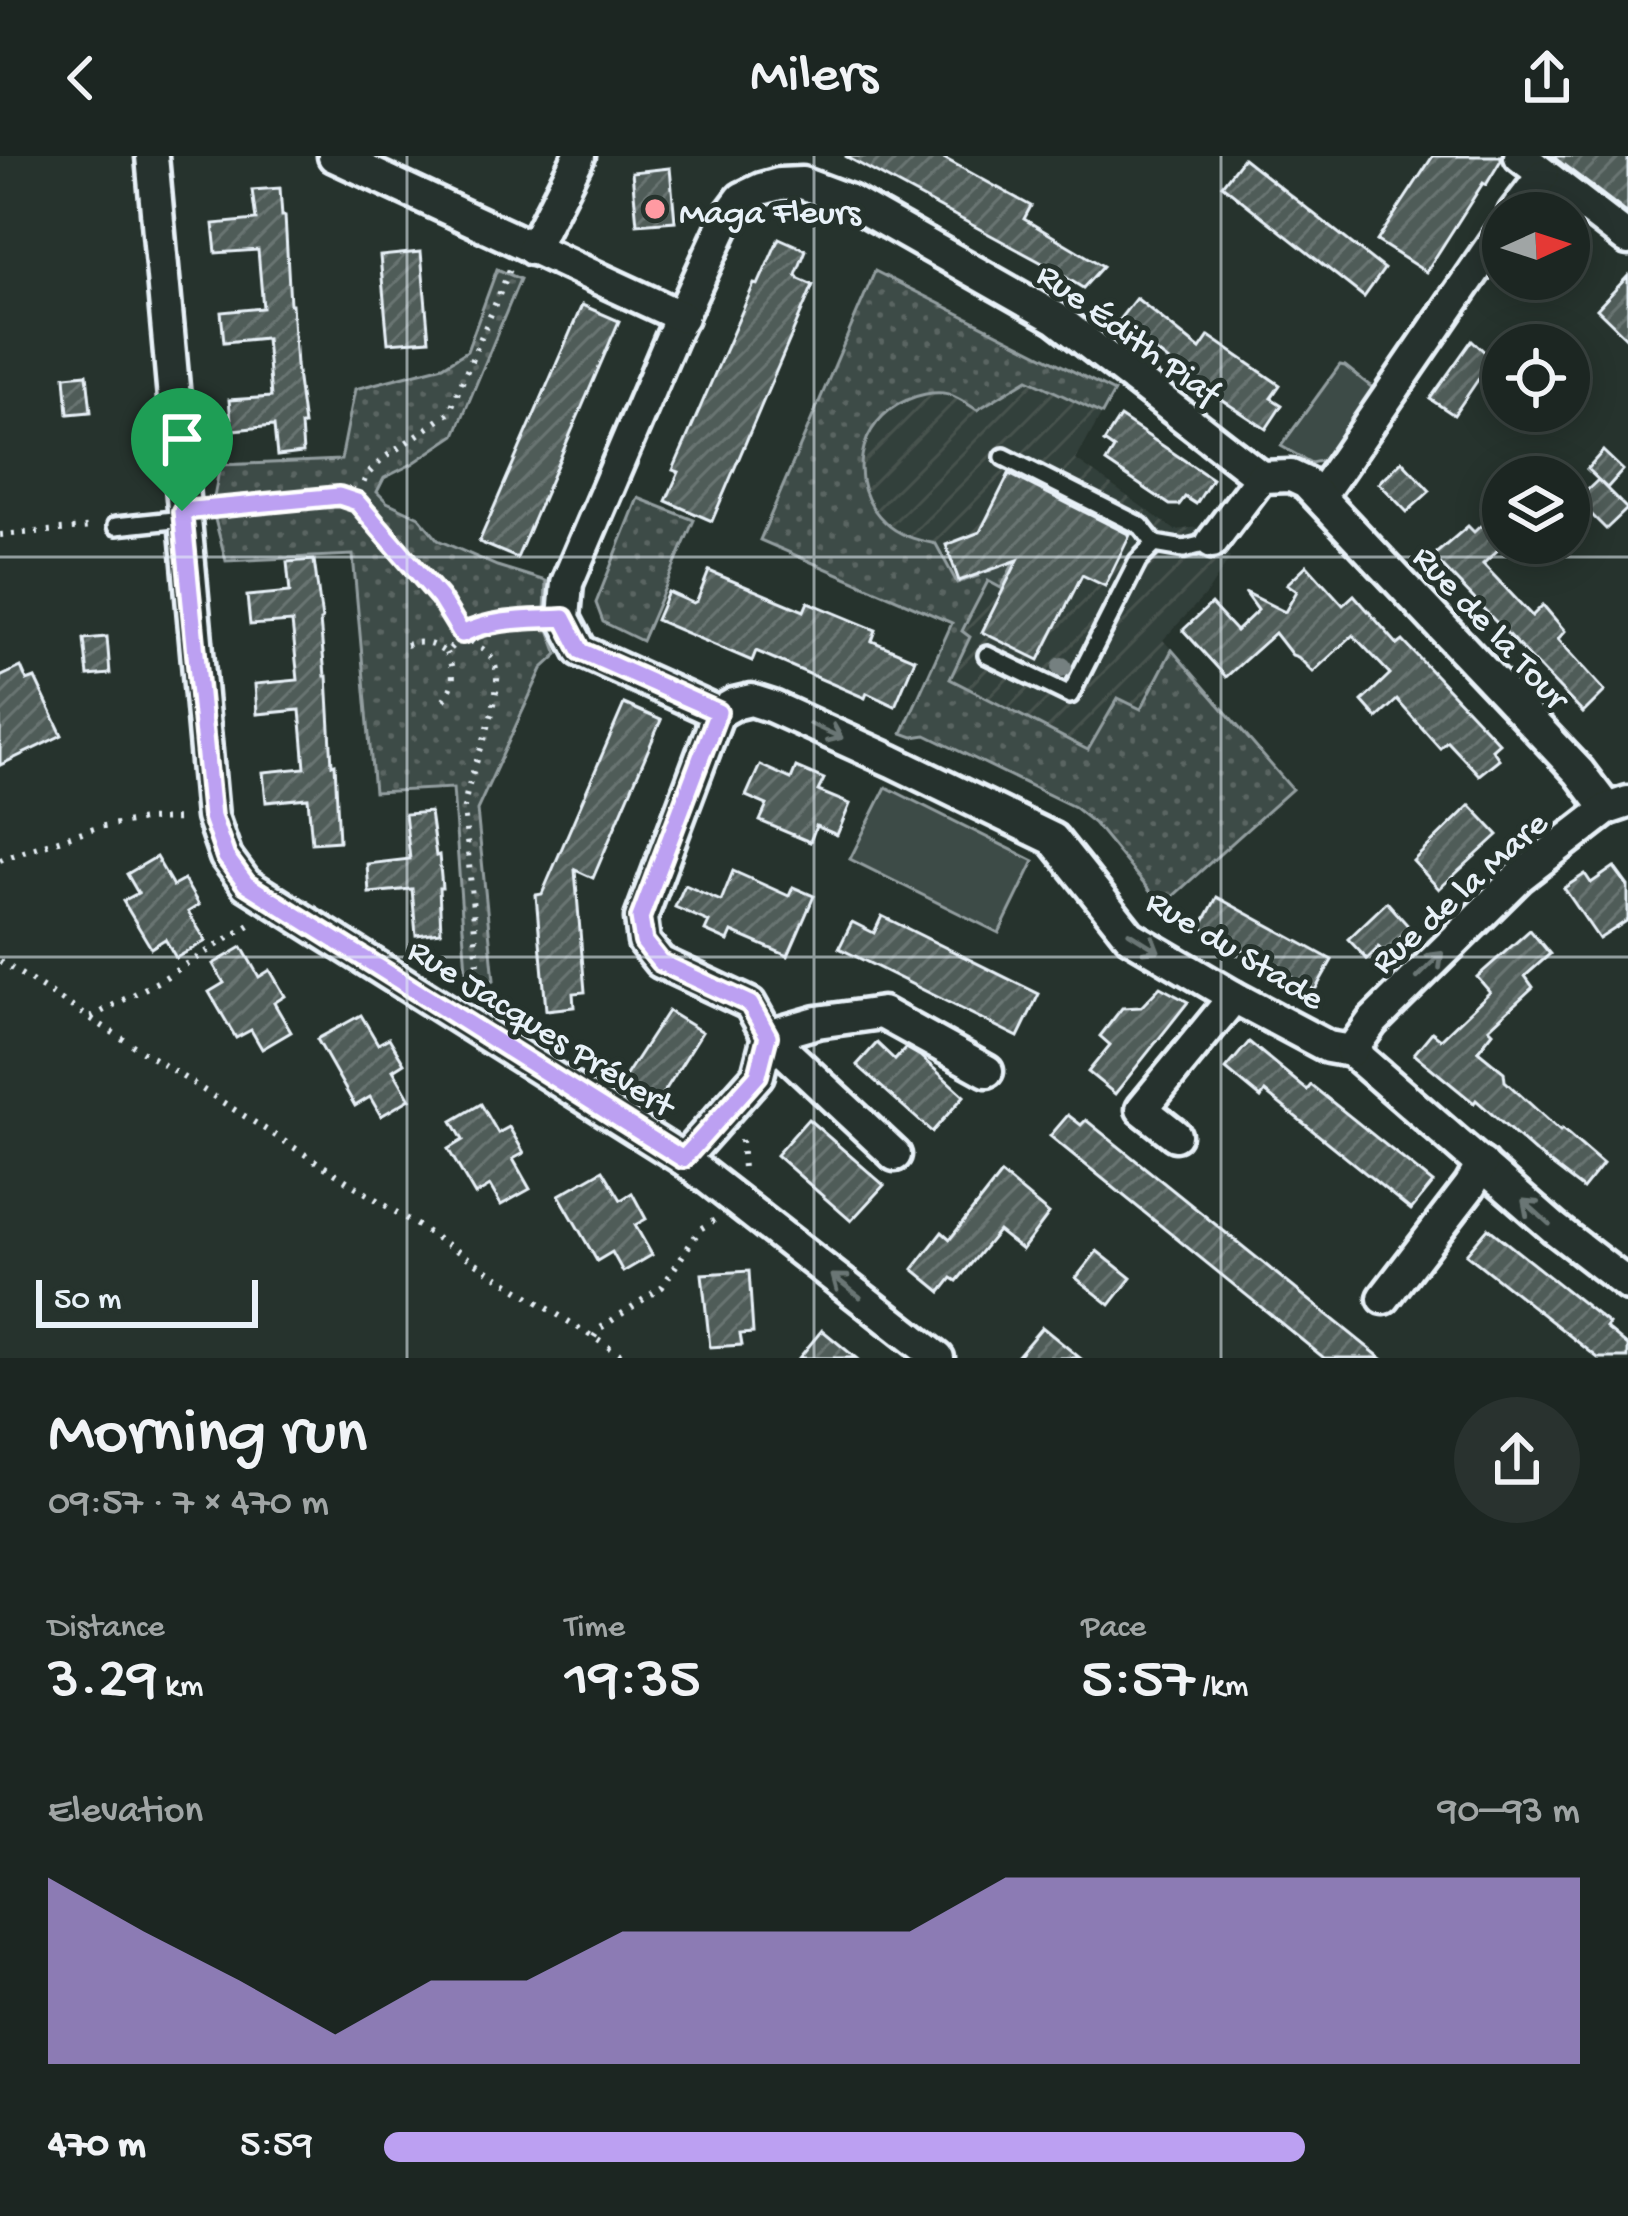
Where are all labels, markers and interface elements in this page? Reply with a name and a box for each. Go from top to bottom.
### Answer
icon: back [48,45,114,111]
icon: share [1514,45,1580,111]
text: Milers [750,46,878,110]
north arrow [1482,192,1590,300]
map controls [1482,192,1590,564]
place label: Maga Fleurs [679,194,863,237]
marker: Maga Fleurs [642,196,668,222]
street label: Rue Édith Piaf [1026,256,1228,419]
button: locate [1482,324,1590,432]
pin [131,388,233,511]
icon: arrive [149,406,215,472]
button: layers [1482,456,1590,564]
street label: Rue de la Tour [1401,538,1578,723]
one-way arrow [807,722,843,744]
street label: Rue de la Mare [1364,804,1559,986]
street label: Rue du Stade [1137,883,1331,1023]
one-way arrow [1126,930,1160,954]
street label: Rue Jacques Prévert [398,931,684,1132]
one-way arrow [1415,951,1444,980]
one-way arrow [1522,1199,1552,1226]
one-way arrow [830,1273,862,1300]
scale bar [36,1274,258,1327]
text: 50 m [54,1282,121,1320]
button: share [1454,1397,1580,1523]
text: Morning run [48,1398,367,1476]
text: 09:57 · 7 × 470 m [48,1482,329,1528]
text: Distance [48,1610,165,1648]
text: Time [565,1610,625,1648]
text: Pace [1081,1610,1146,1648]
text: 3.29 [48,1648,157,1718]
text: 19:35 [565,1648,700,1718]
text: 5:57 [1081,1648,1194,1718]
text: km [157,1669,203,1707]
text: /km [1194,1669,1248,1707]
text: Elevation [48,1790,203,1836]
text: 90–93 m [1438,1790,1580,1836]
text: 470 m [48,2124,146,2170]
text: 5:59 [240,2124,313,2170]

